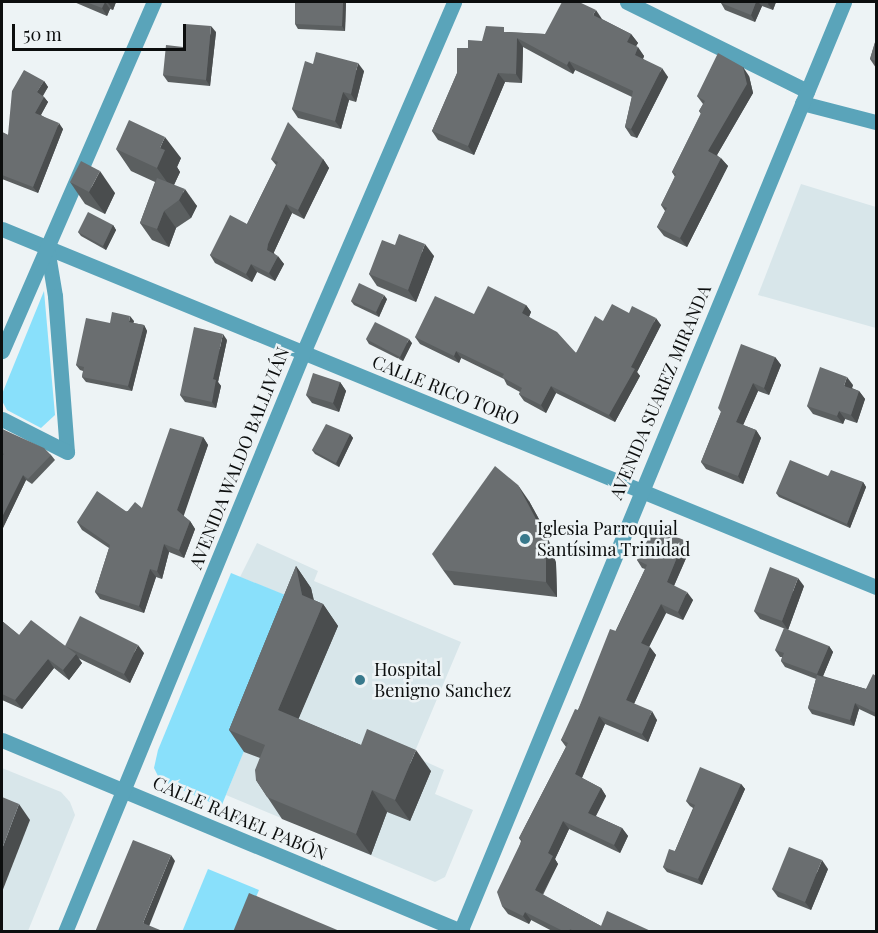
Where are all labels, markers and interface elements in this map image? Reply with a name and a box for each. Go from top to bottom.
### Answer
scale bar [15,12,189,50]
text: 50 m [23,22,62,46]
street label: AVENIDA SUAREZ MIRANDA [605,281,715,503]
street label: AVENIDA WALDO BALLIVIÁN [184,344,294,572]
street label: CALLE RICO TORO [369,351,523,429]
place label: Iglesia Parroquial Santísima Trinidad [537,518,691,560]
marker: Iglesia Parroquial Santísima Trinidad [518,532,532,546]
place label: Hospital Benigno Sanchez [374,659,511,702]
marker: Hospital Benigno Sanchez [351,671,369,689]
street label: CALLE RAFAEL PABÓN [150,772,330,864]

